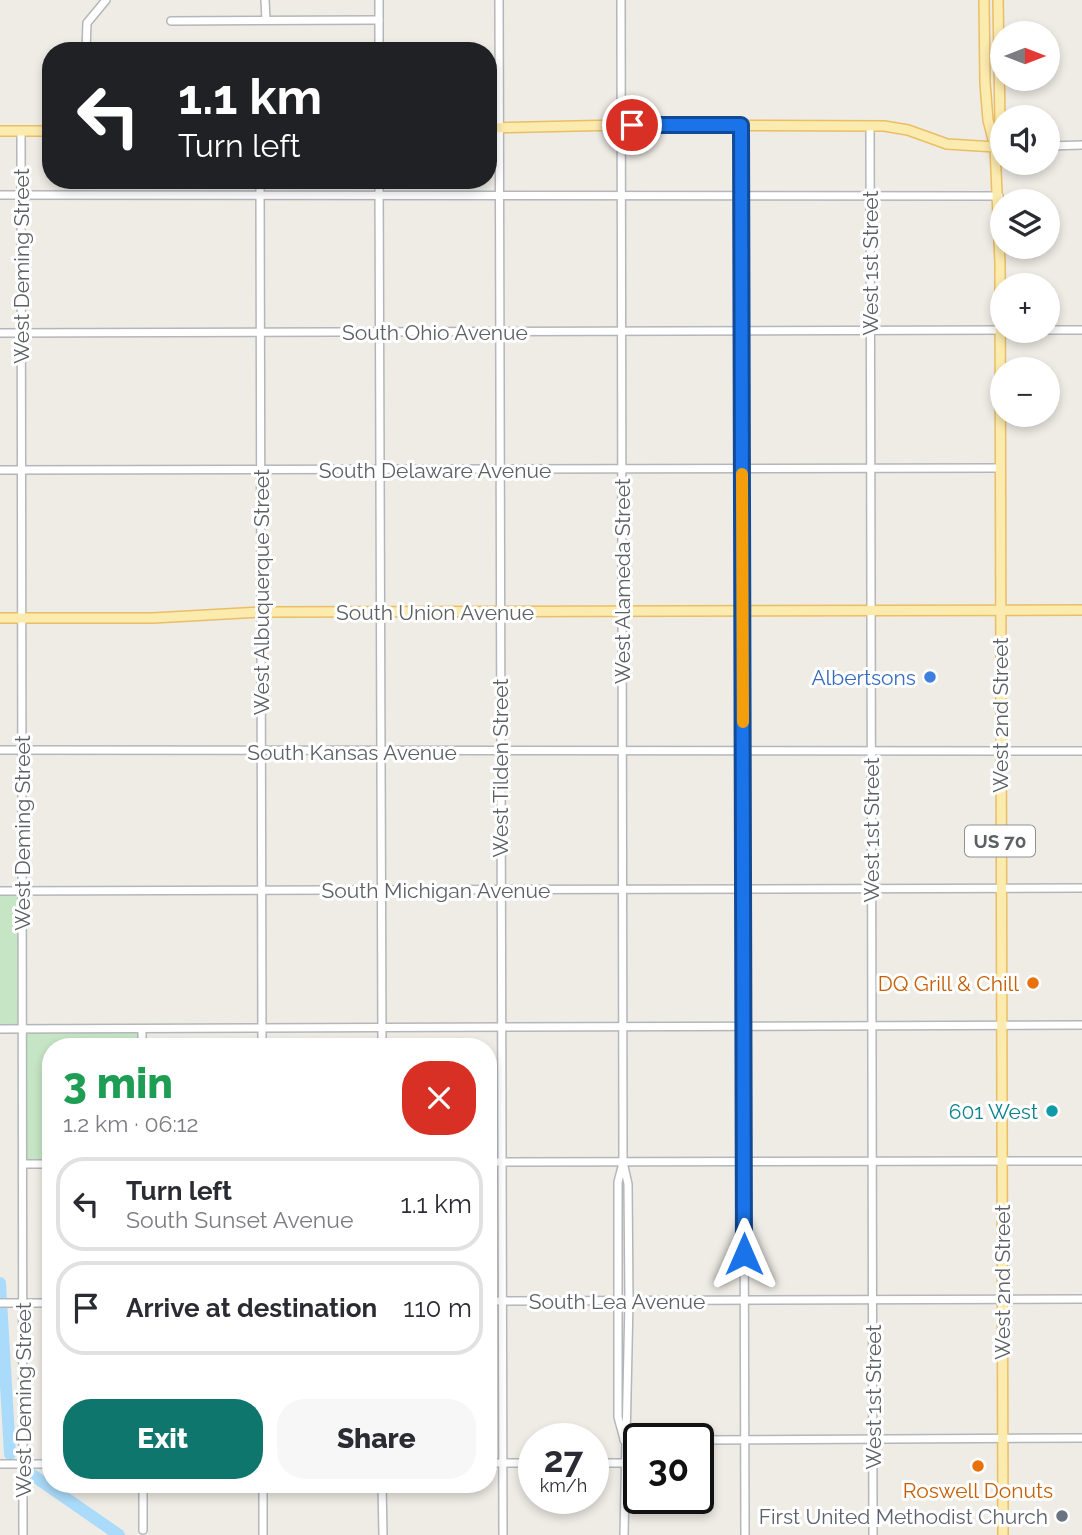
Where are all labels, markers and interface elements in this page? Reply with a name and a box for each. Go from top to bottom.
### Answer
north arrow [990,21,1060,91]
map controls [990,21,1060,427]
text: 1.1 km [178,68,322,125]
icon: left [63,70,154,161]
pin [602,95,662,155]
button: sound [990,105,1060,175]
icon: arrive [613,106,651,144]
text: Turn left [178,127,300,164]
street label: West Deming Street [9,168,34,364]
button: layers [990,189,1060,259]
street label: West 1st Street [858,190,883,336]
button: + [990,273,1060,343]
street label: South Ohio Avenue [342,320,528,345]
button: − [990,357,1060,427]
street label: South Delaware Avenue [319,458,551,483]
street label: West Albuquerque Street [249,469,274,715]
street label: West Alameda Street [610,478,635,684]
street label: South Union Avenue [336,600,534,625]
street label: West 2nd Street [988,637,1013,793]
place label: Albertsons [811,665,916,690]
marker: Albertsons [922,669,938,685]
street label: West Tilden Street [488,678,513,858]
street label: West Deming Street [10,735,35,931]
street label: South Kansas Avenue [247,740,457,765]
street label: West 1st Street [859,757,884,903]
road number: US 70 [965,826,1035,856]
street label: South Michigan Avenue [322,878,550,903]
place label: DQ Grill & Chill [878,971,1019,996]
marker: DQ Grill & Chill [1025,975,1041,991]
text: 3 min [63,1059,173,1108]
button: close [402,1061,476,1135]
place label: 601 West [949,1099,1038,1124]
marker: 601 West [1044,1103,1060,1119]
text: 1.2 km · 06:12 [63,1110,199,1137]
text: Turn left [126,1176,232,1206]
icon: left [67,1185,105,1223]
text: 1.1 km [401,1189,472,1219]
street label: West 2nd Street [990,1204,1015,1360]
text: South Sunset Avenue [126,1206,353,1233]
position arrow [707,1217,781,1291]
icon: arrive [67,1289,105,1327]
street label: South Lea Avenue [529,1289,705,1314]
text: Arrive at destination [126,1293,377,1323]
text: 110 m [403,1293,472,1323]
street label: West Deming Street [11,1302,36,1498]
street label: West 1st Street [861,1324,886,1470]
button: Exit [63,1399,263,1479]
button: Share [277,1399,476,1479]
speed limit sign: 30 [623,1423,714,1514]
text: 27 [544,1439,583,1480]
marker: Roswell Donuts [970,1458,986,1474]
text: km/h [540,1475,587,1496]
place label: Roswell Donuts [903,1478,1053,1503]
place label: First United Methodist Church [759,1504,1048,1529]
marker: First United Methodist Church [1054,1508,1070,1524]

